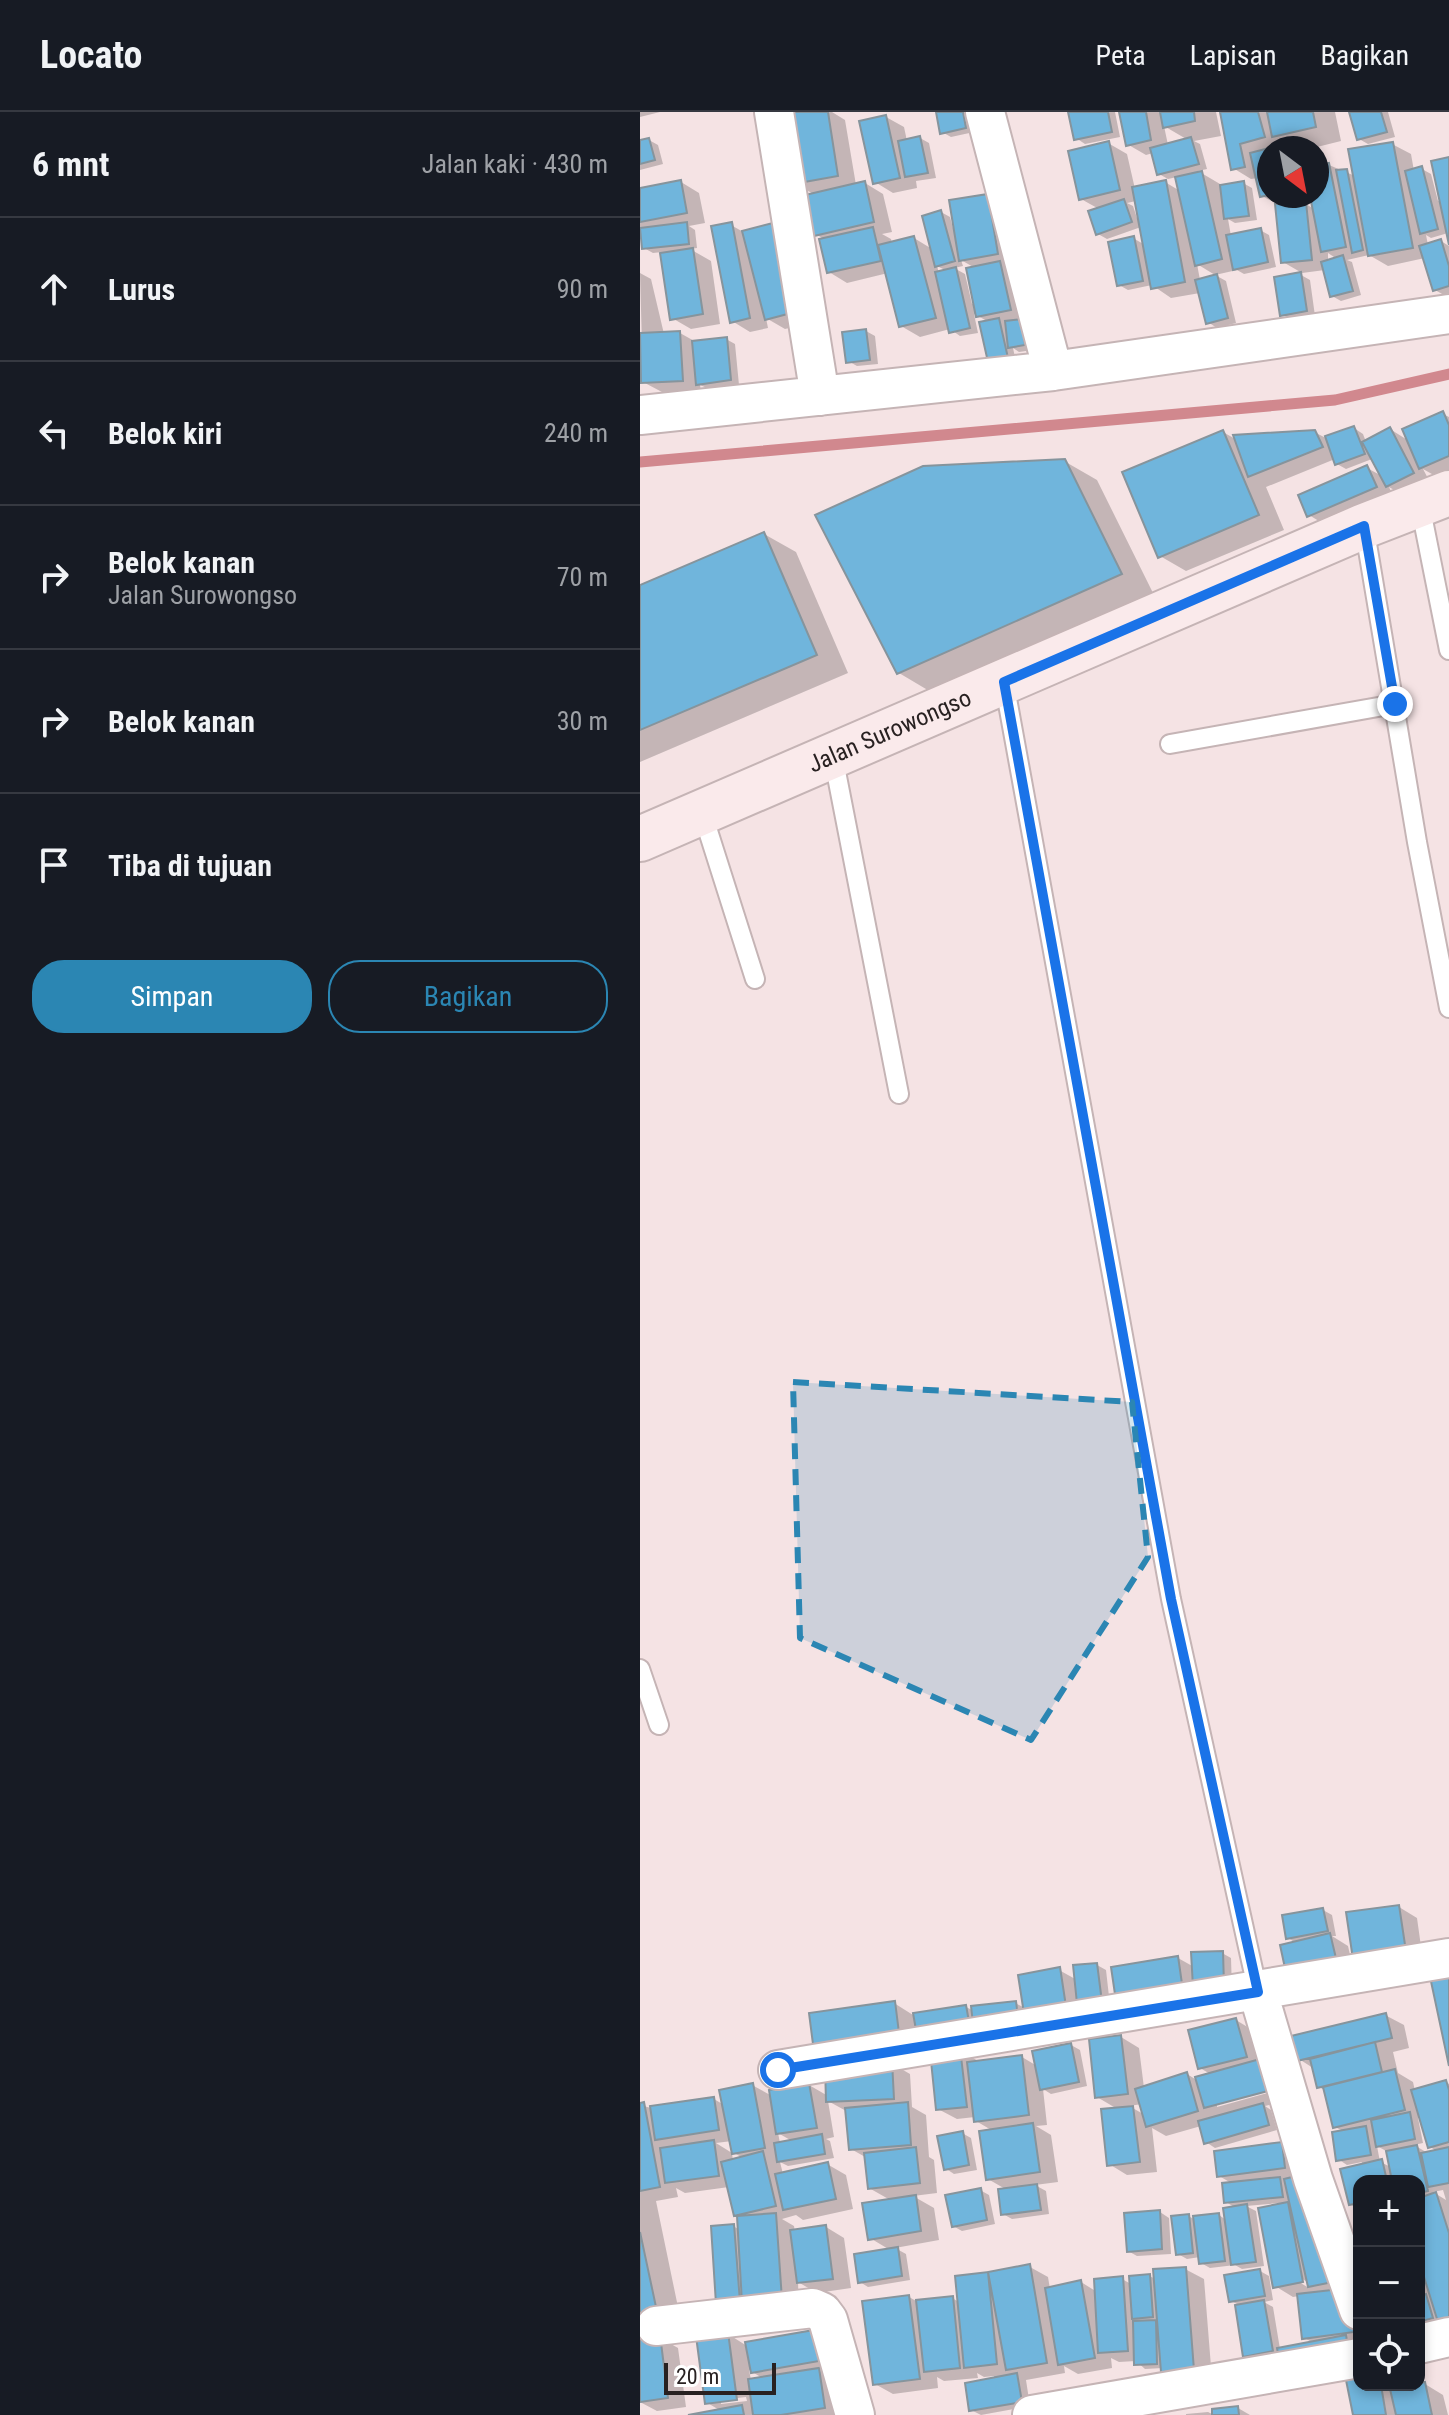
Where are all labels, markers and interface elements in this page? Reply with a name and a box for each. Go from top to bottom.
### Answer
text: Locato [40,33,142,77]
text: Peta [1096,39,1146,72]
text: Lapisan [1190,39,1276,72]
text: Bagikan [1320,39,1409,72]
north arrow [1257,136,1329,208]
text: 6 mnt [32,144,109,184]
text: Jalan kaki · 430 m [422,149,608,179]
icon: ahead [32,267,76,311]
text: Lurus [108,272,175,307]
text: 90 m [557,274,608,304]
icon: left [32,411,76,455]
text: Belok kiri [108,416,222,451]
text: 240 m [544,418,608,448]
text: Belok kanan [108,545,255,580]
icon: right [32,555,76,599]
text: 70 m [557,562,608,592]
text: Jalan Surowongso [108,580,297,610]
street label: Jalan Surowongso [804,684,975,779]
route end [1377,686,1413,722]
icon: right [32,699,76,743]
text: Belok kanan [108,704,255,739]
text: 30 m [557,706,608,736]
icon: arrive [32,843,76,887]
text: Tiba di tujuan [108,848,272,883]
button: Simpan [32,960,312,1033]
button: Bagikan [328,960,608,1033]
route start [760,2052,796,2088]
map controls [1353,2175,1425,2391]
button: + [1353,2175,1425,2247]
button: − [1353,2247,1425,2319]
button: locate [1353,2319,1425,2391]
scale bar [664,2359,776,2395]
text: 20 m [676,2364,719,2389]

